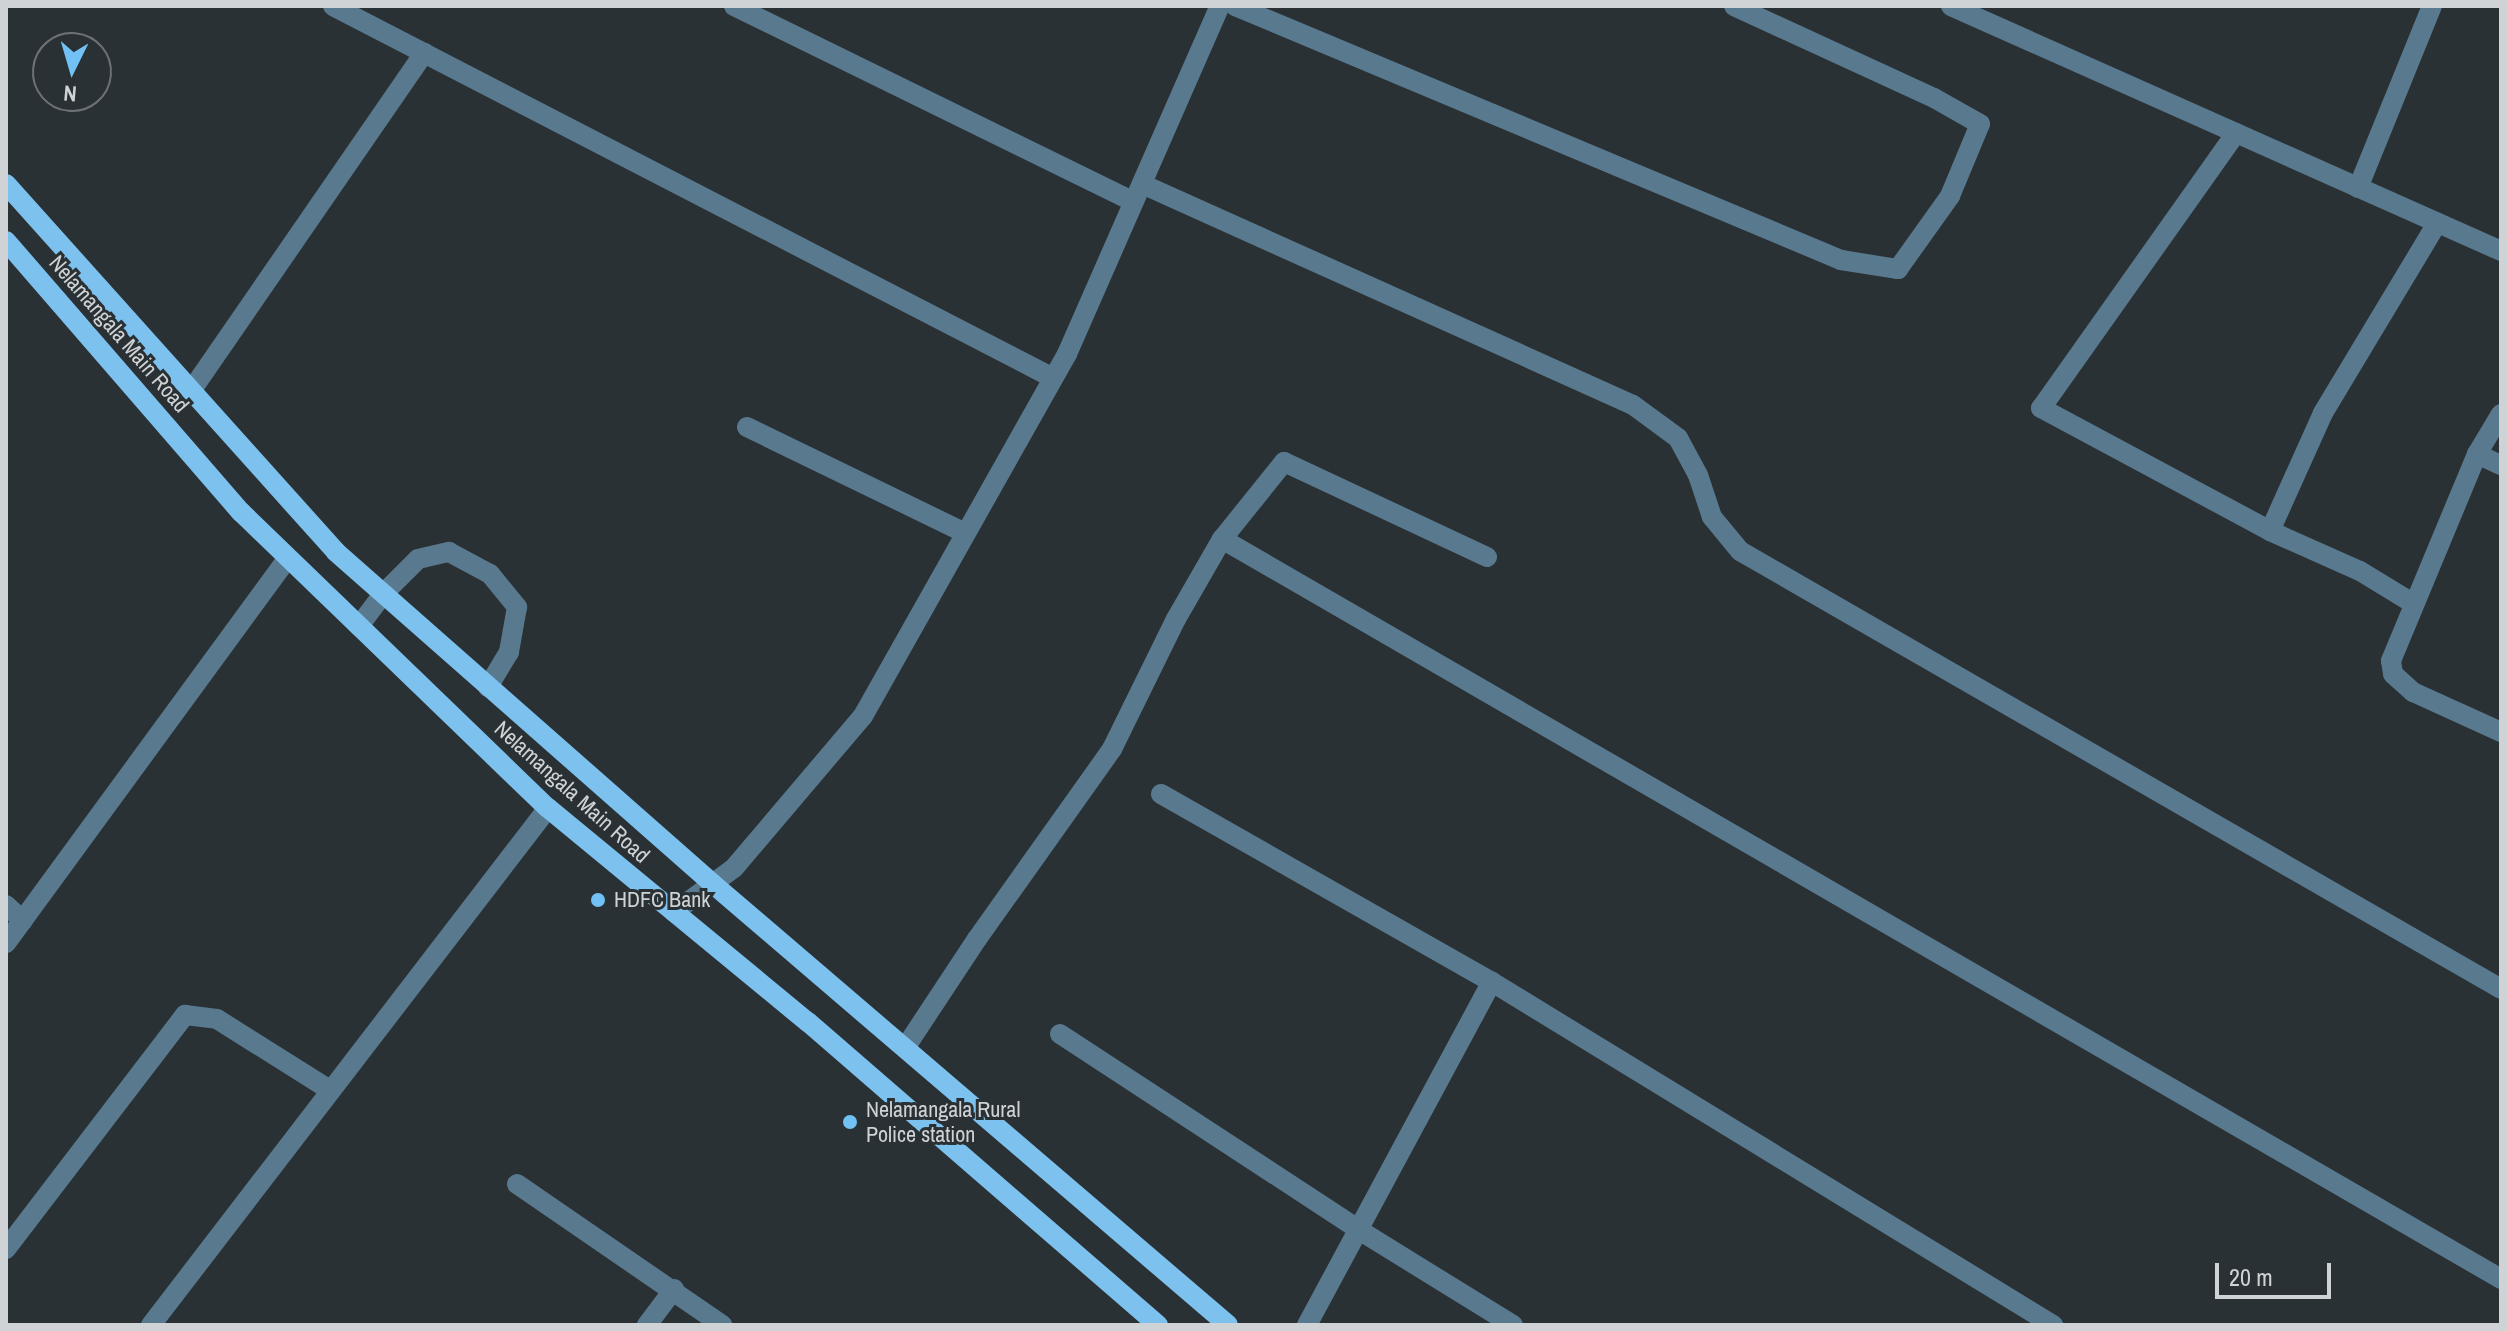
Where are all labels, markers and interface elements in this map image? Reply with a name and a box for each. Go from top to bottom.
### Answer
north arrow [32,32,112,112]
text: N [62,78,78,109]
street label: Nelamangala Main Road [44,250,194,418]
street label: Nelamangala Main Road [489,715,655,869]
place label: HDFC Bank [614,887,710,913]
marker: HDFC Bank [589,891,607,909]
place label: Nelamangala Rural Police station [866,1096,1020,1148]
marker: Nelamangala Rural Police station [841,1113,859,1131]
scale bar [2219,1247,2335,1297]
text: 20 m [2229,1261,2273,1293]

